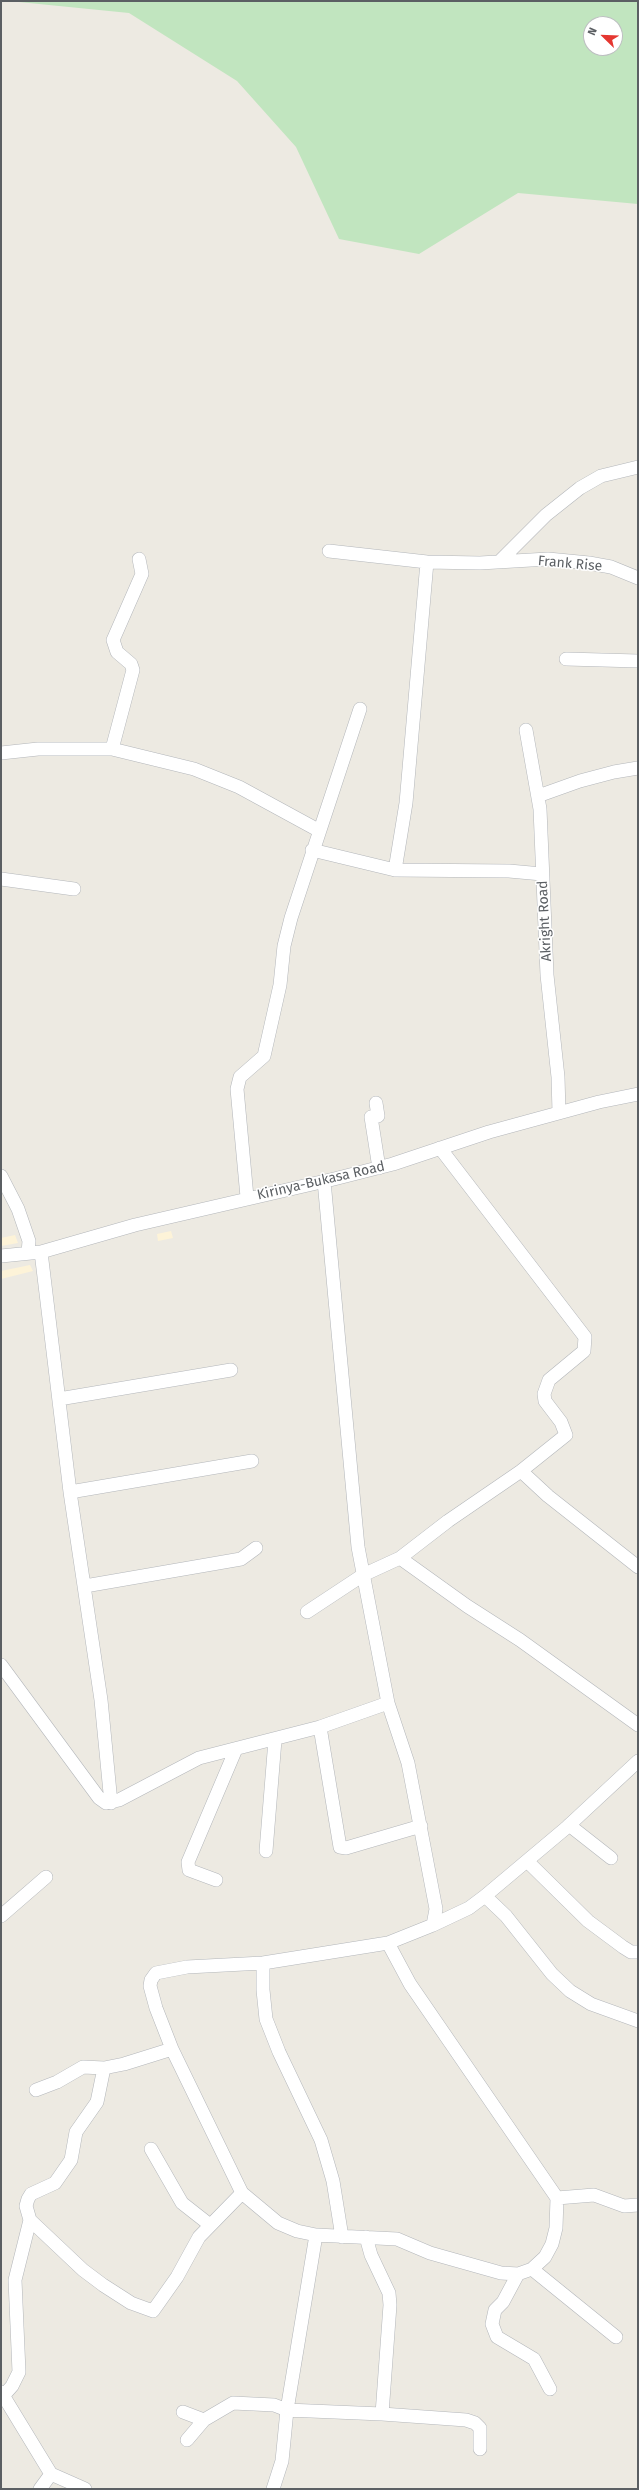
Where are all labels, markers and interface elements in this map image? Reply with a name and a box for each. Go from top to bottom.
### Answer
north arrow [583,16,623,56]
text: N [585,26,600,37]
street label: Frank Rise [537,553,603,575]
street label: Akright Road [534,880,556,962]
street label: Kirinya-Bukasa Road [256,1158,386,1204]

